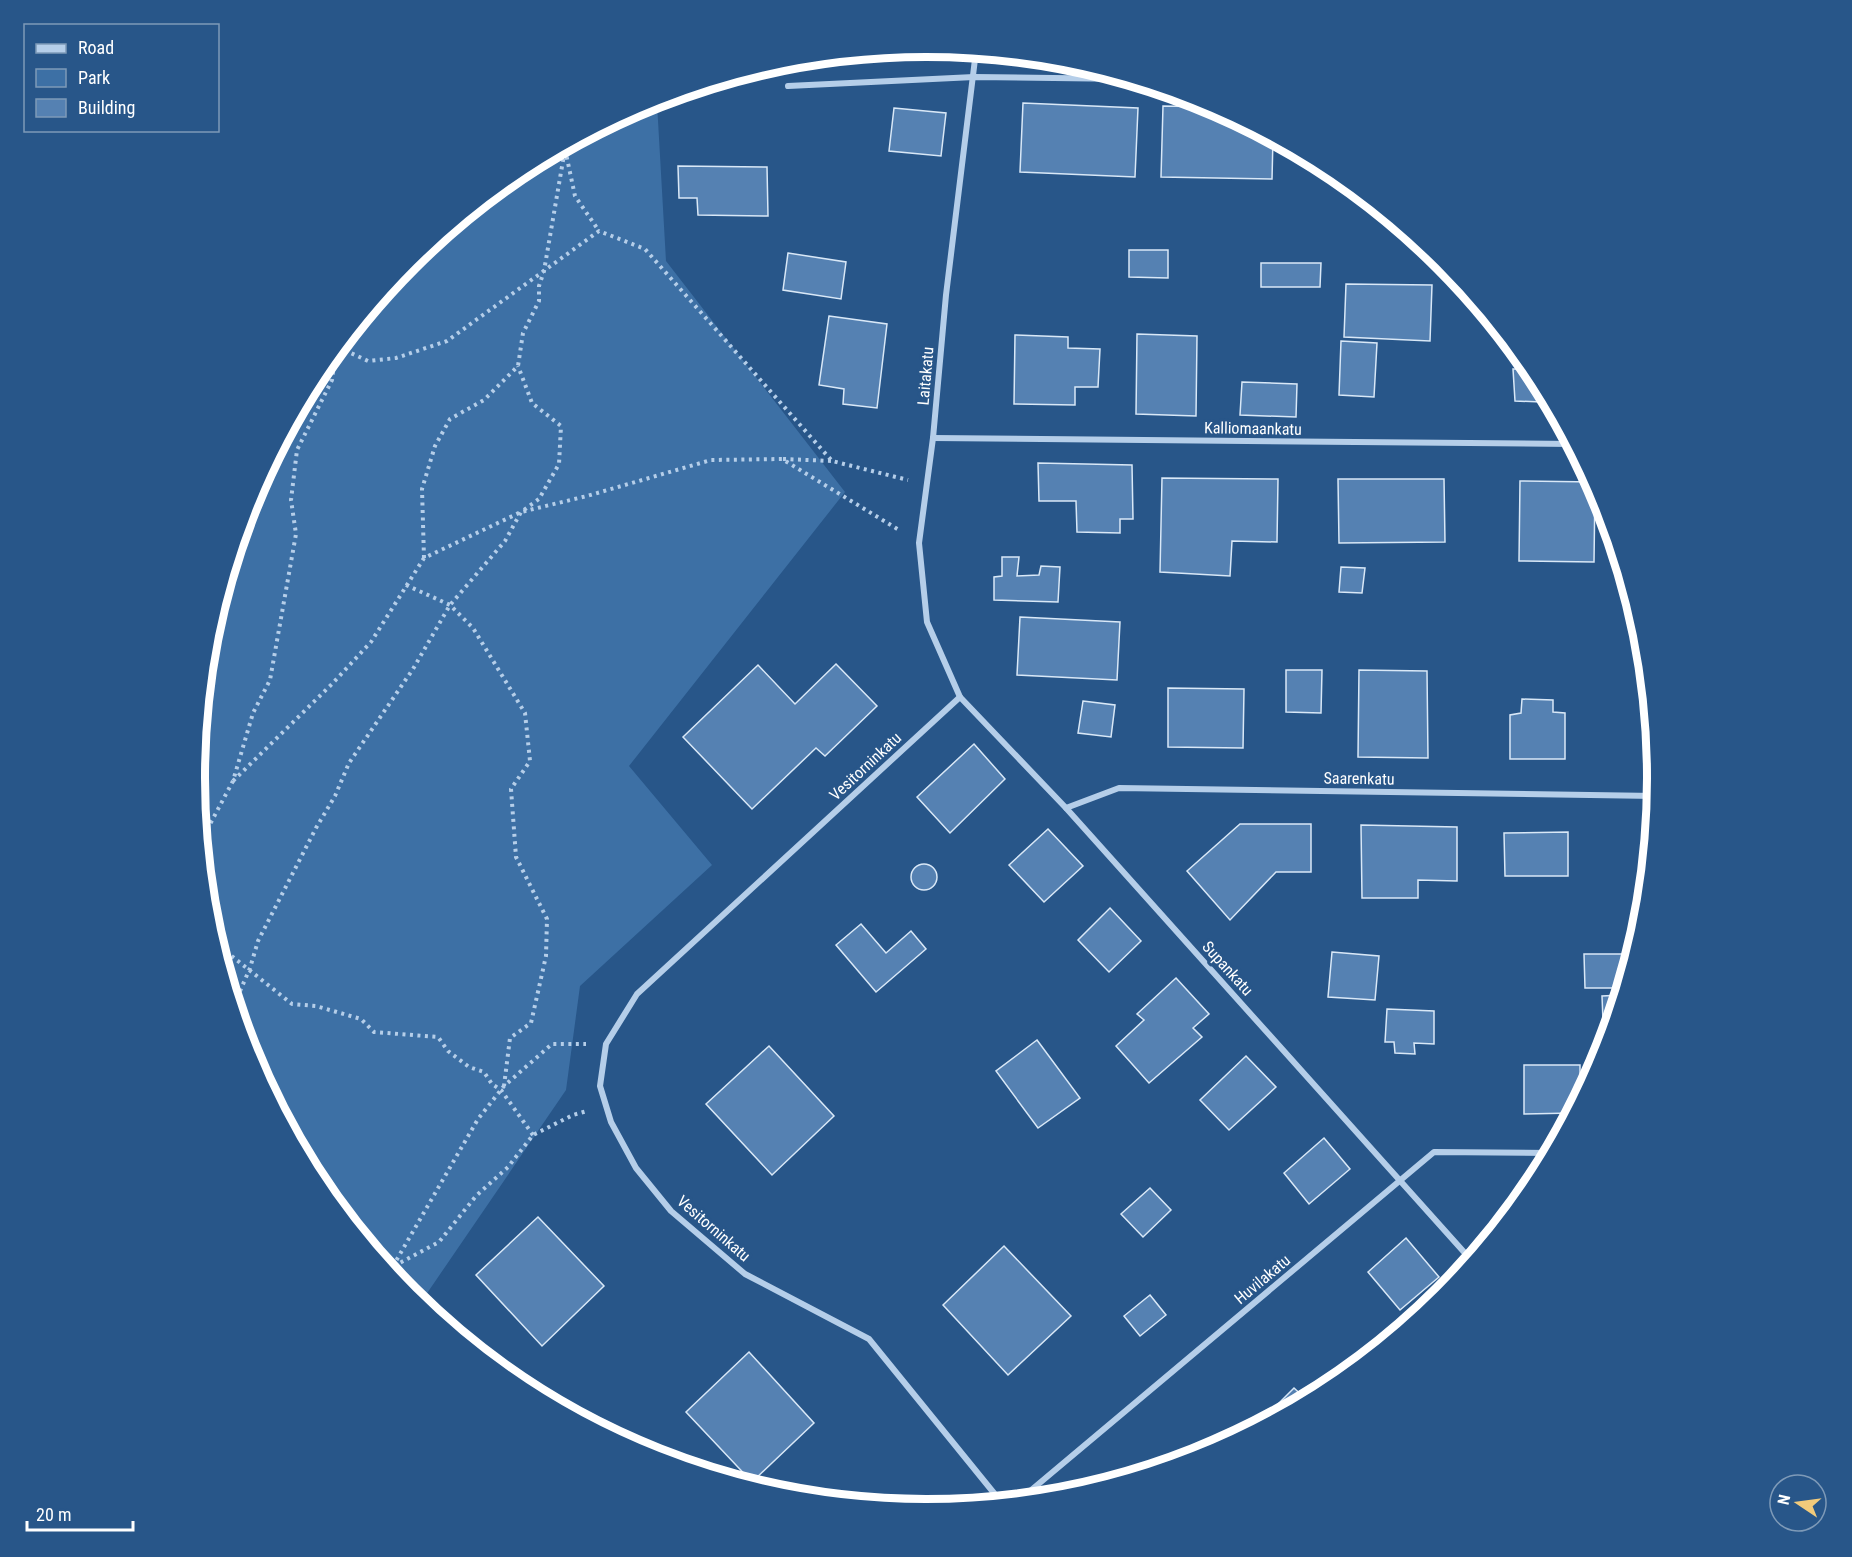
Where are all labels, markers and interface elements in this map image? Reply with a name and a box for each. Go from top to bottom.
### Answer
legend [24,24,219,132]
text: Road [78,37,114,58]
text: Park [78,67,110,88]
text: Building [78,97,135,118]
street label: Laitakatu [913,346,938,406]
street label: Kalliomaankatu [1204,418,1302,439]
street label: Vesitorninkatu [826,728,905,804]
street label: Saarenkatu [1323,768,1395,789]
street label: Supankatu [1198,937,1257,999]
street label: Vesitorninkatu [673,1191,754,1265]
street label: Huvilakatu [1231,1251,1294,1308]
north arrow [1768,1473,1828,1533]
text: N [1774,1493,1794,1507]
scale bar [27,1494,134,1532]
text: 20 m [36,1504,71,1525]

